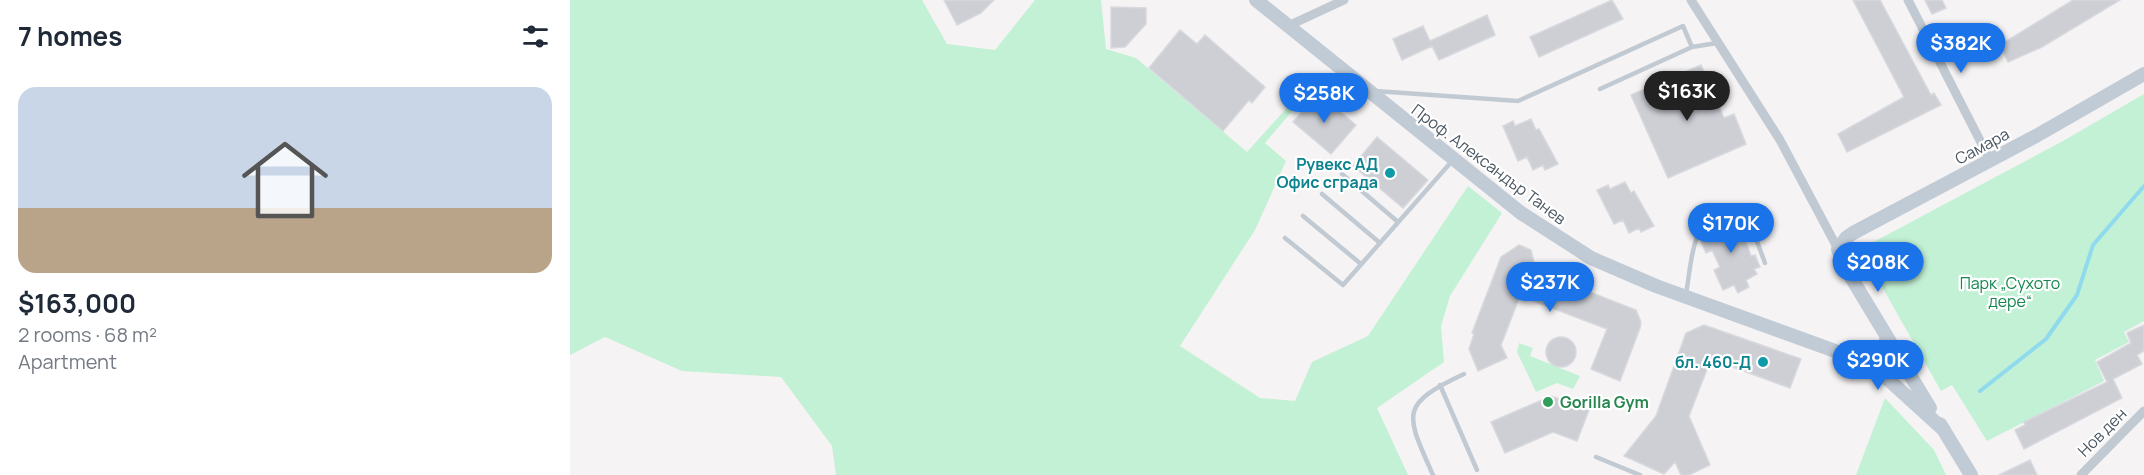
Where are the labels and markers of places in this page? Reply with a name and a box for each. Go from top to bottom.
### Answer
pin: $382K [1919,23,2003,74]
pin: $163K [1645,71,1729,122]
pin: $258K [1282,73,1366,124]
place label: Рувекс АД Офис сграда [1277,153,1378,193]
marker: Рувекс АД Офис сграда [1383,166,1397,180]
pin: $170K [1689,203,1773,254]
pin: $208K [1836,242,1920,293]
pin: $237K [1508,262,1592,313]
pin: $290K [1836,340,1920,391]
place label: бл. 460-Д [1675,351,1751,373]
marker: бл. 460-Д [1756,355,1770,369]
place label: Gorilla Gym [1560,391,1649,413]
marker: Gorilla Gym [1541,395,1555,409]

